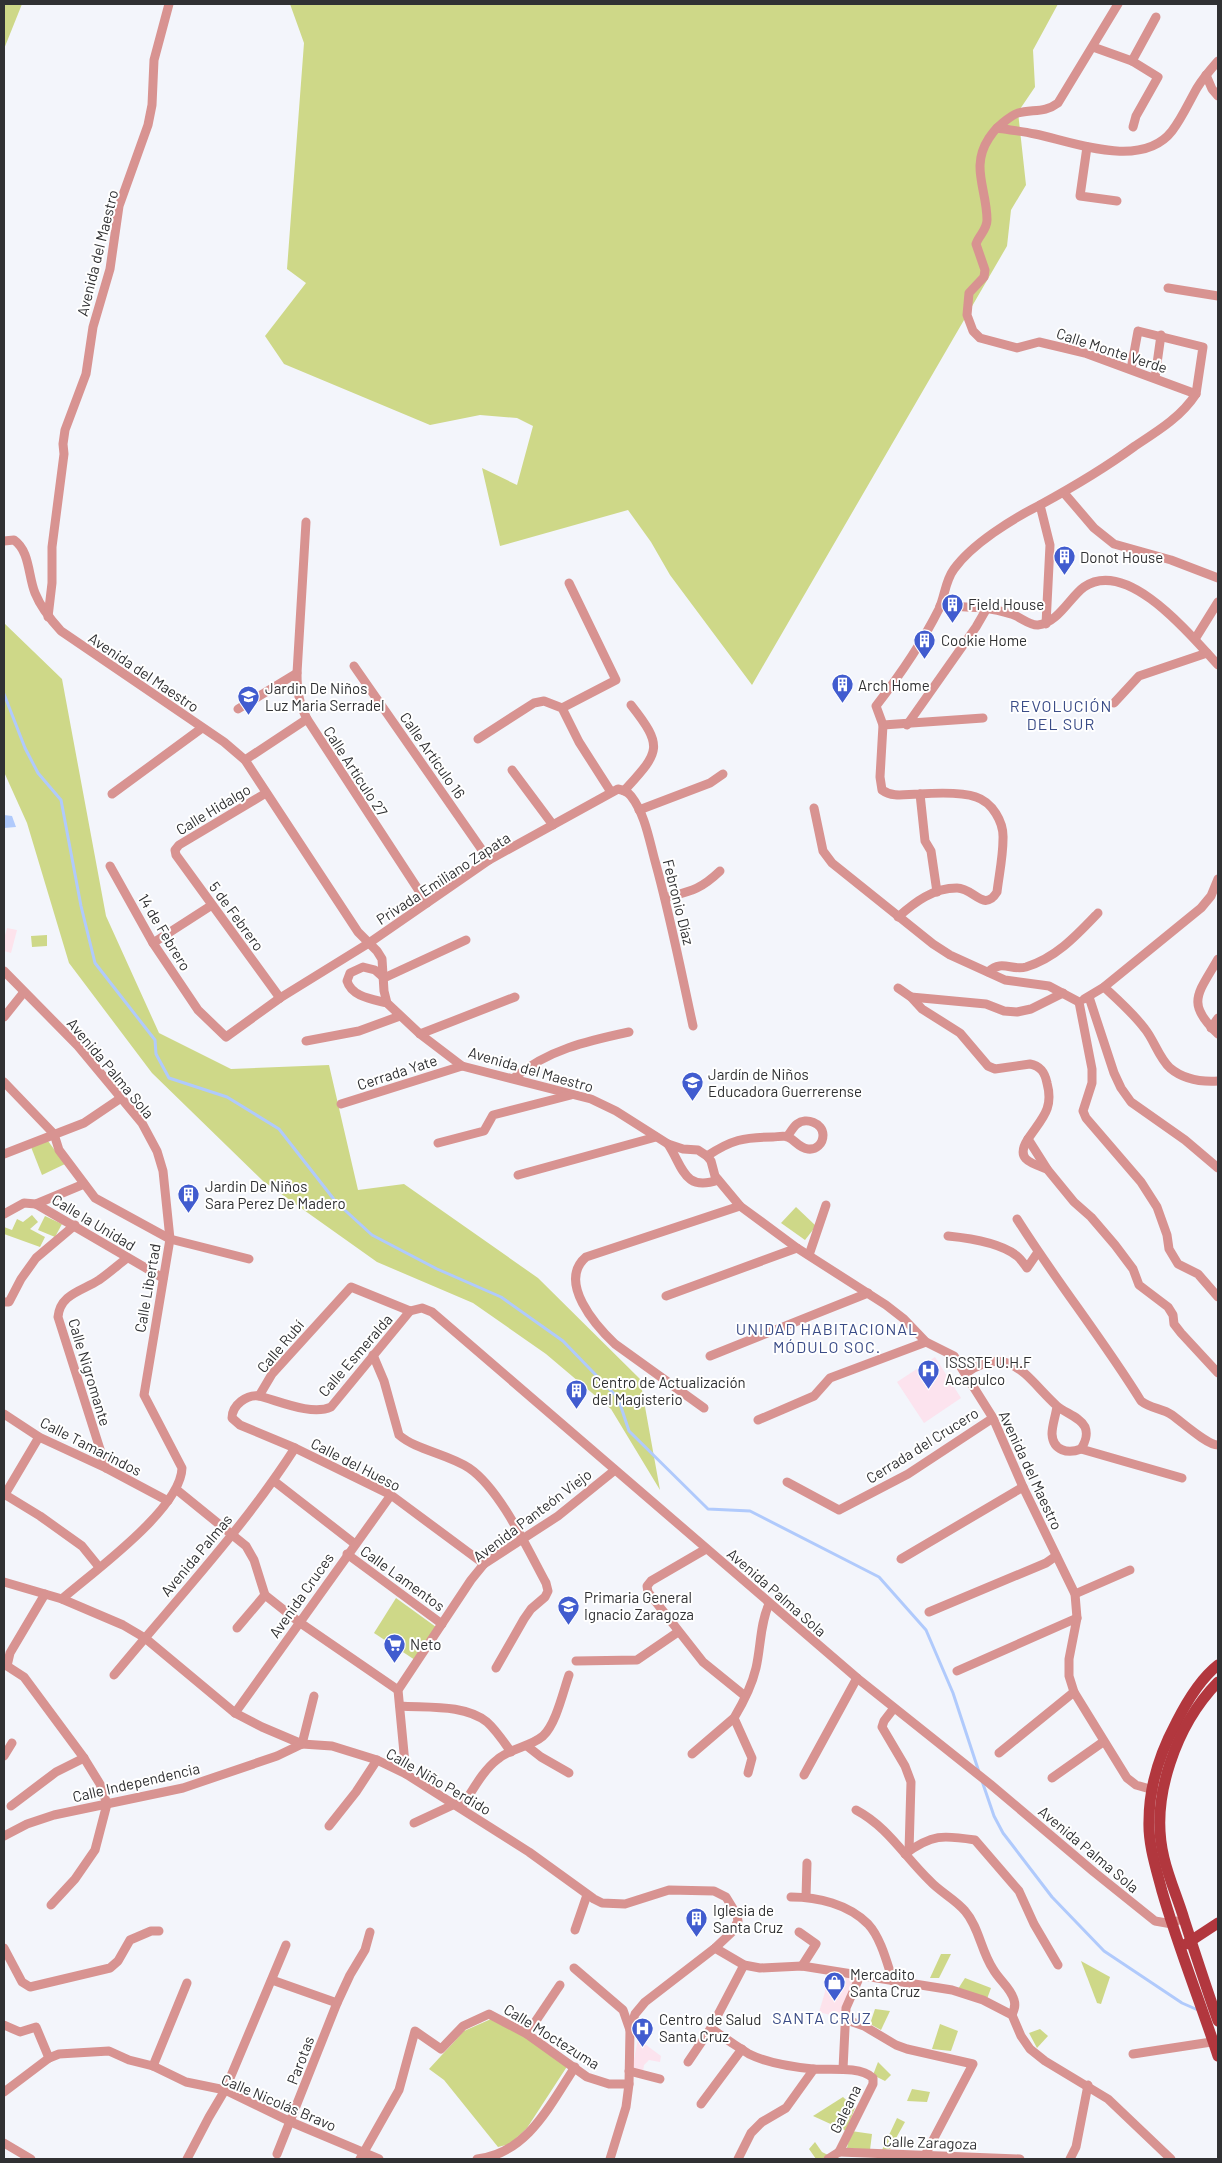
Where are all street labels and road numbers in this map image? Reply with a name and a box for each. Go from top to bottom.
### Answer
street label: Avenida del Maestro [73,188,121,318]
street label: Calle Monte Verde [1054,324,1170,376]
street label: Avenida del Maestro [85,628,203,716]
street label: Calle Artículo 16 [397,708,469,802]
street label: Calle Artículo 27 [320,723,392,819]
street label: Calle Hidalgo [172,780,254,838]
street label: Privada Emiliano Zapata [373,828,513,928]
street label: Febronio Díaz [660,857,698,947]
street label: 5 de Febrero [206,878,268,954]
street label: 14 de Febrero [135,890,195,974]
street label: Avenida Palma Sola [64,1014,158,1122]
street label: Avenida del Maestro [466,1043,596,1095]
street label: Cerrada Yate [355,1051,439,1093]
street label: Calle la Unidad [49,1190,139,1254]
street label: Calle Libertad [130,1242,164,1334]
street label: Calle Esmeralda [314,1310,396,1400]
street label: Calle Nigromante [65,1316,115,1428]
street label: Calle Rubí [253,1316,307,1376]
street label: Cerrada del Crucero [863,1403,981,1487]
street label: Avenida del Maestro [995,1408,1067,1532]
street label: Calle Tamarindos [37,1413,145,1479]
street label: Calle del Hueso [308,1434,404,1494]
street label: Avenida Panteón Viejo [469,1465,595,1565]
street label: Avenida Palmas [156,1510,236,1600]
street label: Calle Lamentos [357,1541,449,1615]
street label: Avenida Palma Sola [724,1544,830,1640]
street label: Avenida Cruces [265,1549,337,1641]
street label: Calle Niño Perdido [383,1744,495,1818]
street label: Calle Independencia [71,1759,201,1805]
street label: Avenida Palma Sola [1035,1802,1143,1896]
street label: Calle Moctezuma [501,1999,603,2073]
street label: Parotas [283,2033,317,2087]
street label: Calle Nicolás Bravo [219,2070,339,2134]
street label: Galeana [826,2082,864,2136]
street label: Calle Zaragoza [883,2131,977,2153]

